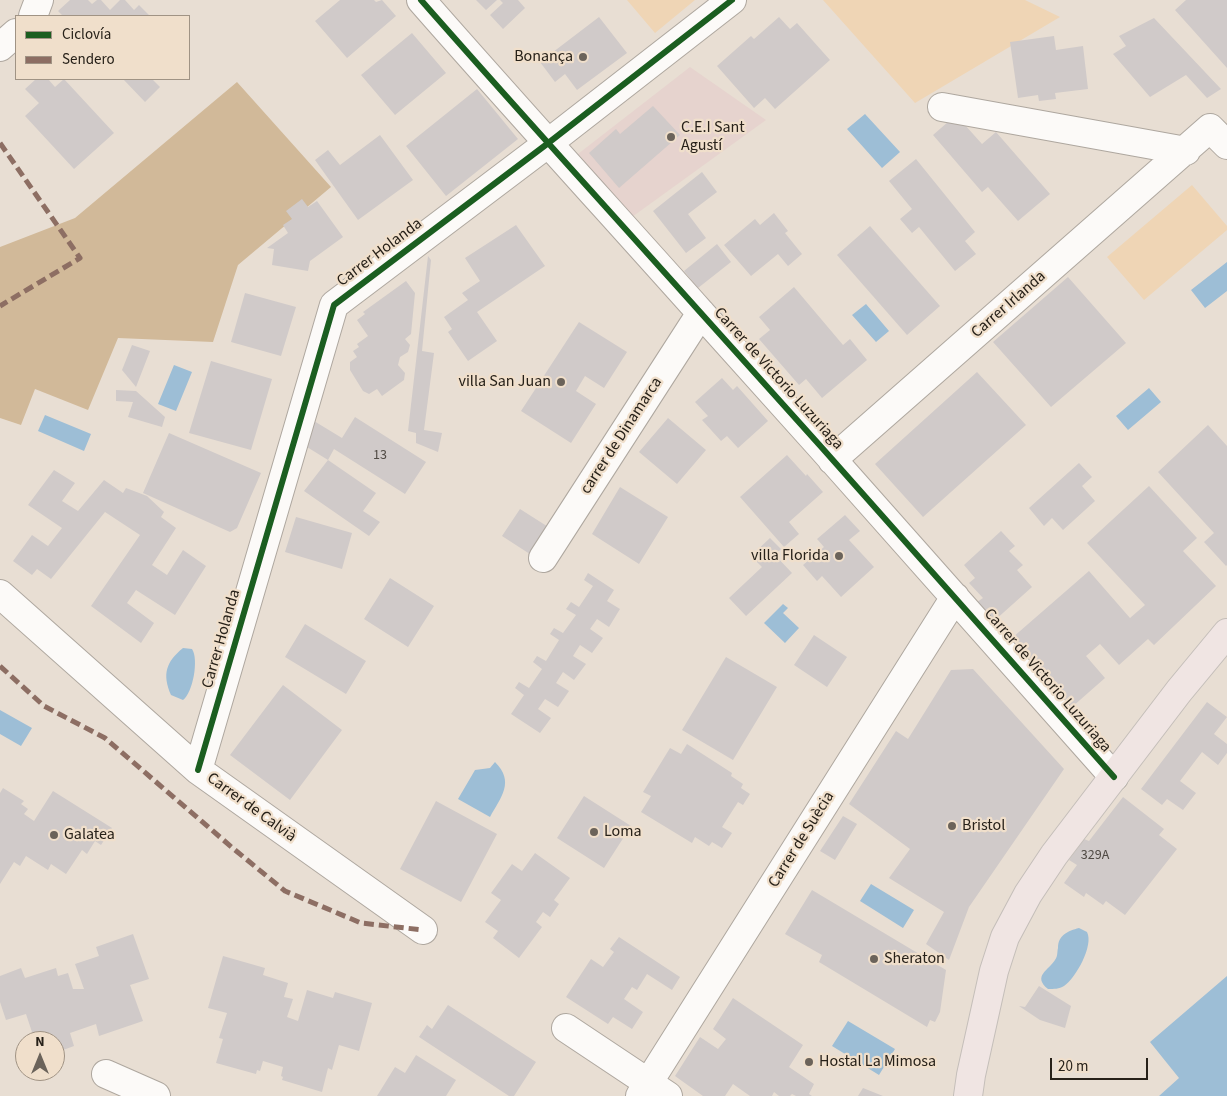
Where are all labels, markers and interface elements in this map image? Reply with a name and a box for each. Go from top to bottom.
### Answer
legend [15,15,190,80]
text: Ciclovía [62,24,111,45]
place label: Bonança [514,47,573,67]
text: Sendero [62,49,115,70]
marker: Bonança [577,51,589,63]
place label: C.E.I Sant Agustí [681,118,745,156]
marker: C.E.I Sant Agustí [665,131,677,143]
street label: Carrer Holanda [334,215,426,291]
street label: Carrer Irlanda [968,267,1050,343]
street label: Carrer de Victorio Luzuriaga [709,304,847,454]
place label: villa San Juan [458,372,551,392]
street label: carrer de Dinamarca [577,374,667,498]
marker: villa San Juan [555,376,567,388]
house number: 13 [373,448,387,464]
place label: villa Florida [751,546,829,566]
marker: villa Florida [833,550,845,562]
street label: Carrer Holanda [199,587,245,691]
street label: Carrer de Victorio Luzuriaga [979,605,1115,757]
street label: Carrer de Calvià [203,769,299,847]
street label: Carrer de Suècia [765,789,839,891]
place label: Bristol [962,816,1005,836]
marker: Bristol [946,820,958,832]
place label: Loma [604,822,642,842]
place label: Galatea [64,825,115,845]
marker: Loma [588,826,600,838]
marker: Galatea [48,829,60,841]
house number: 329A [1081,848,1109,864]
place label: Sheraton [884,949,945,969]
marker: Sheraton [868,953,880,965]
north arrow [15,1031,65,1081]
text: N [35,1032,45,1052]
scale bar [1052,1048,1150,1080]
place label: Hostal La Mimosa [819,1052,936,1072]
marker: Hostal La Mimosa [803,1056,815,1068]
text: 20 m [1058,1056,1088,1077]

